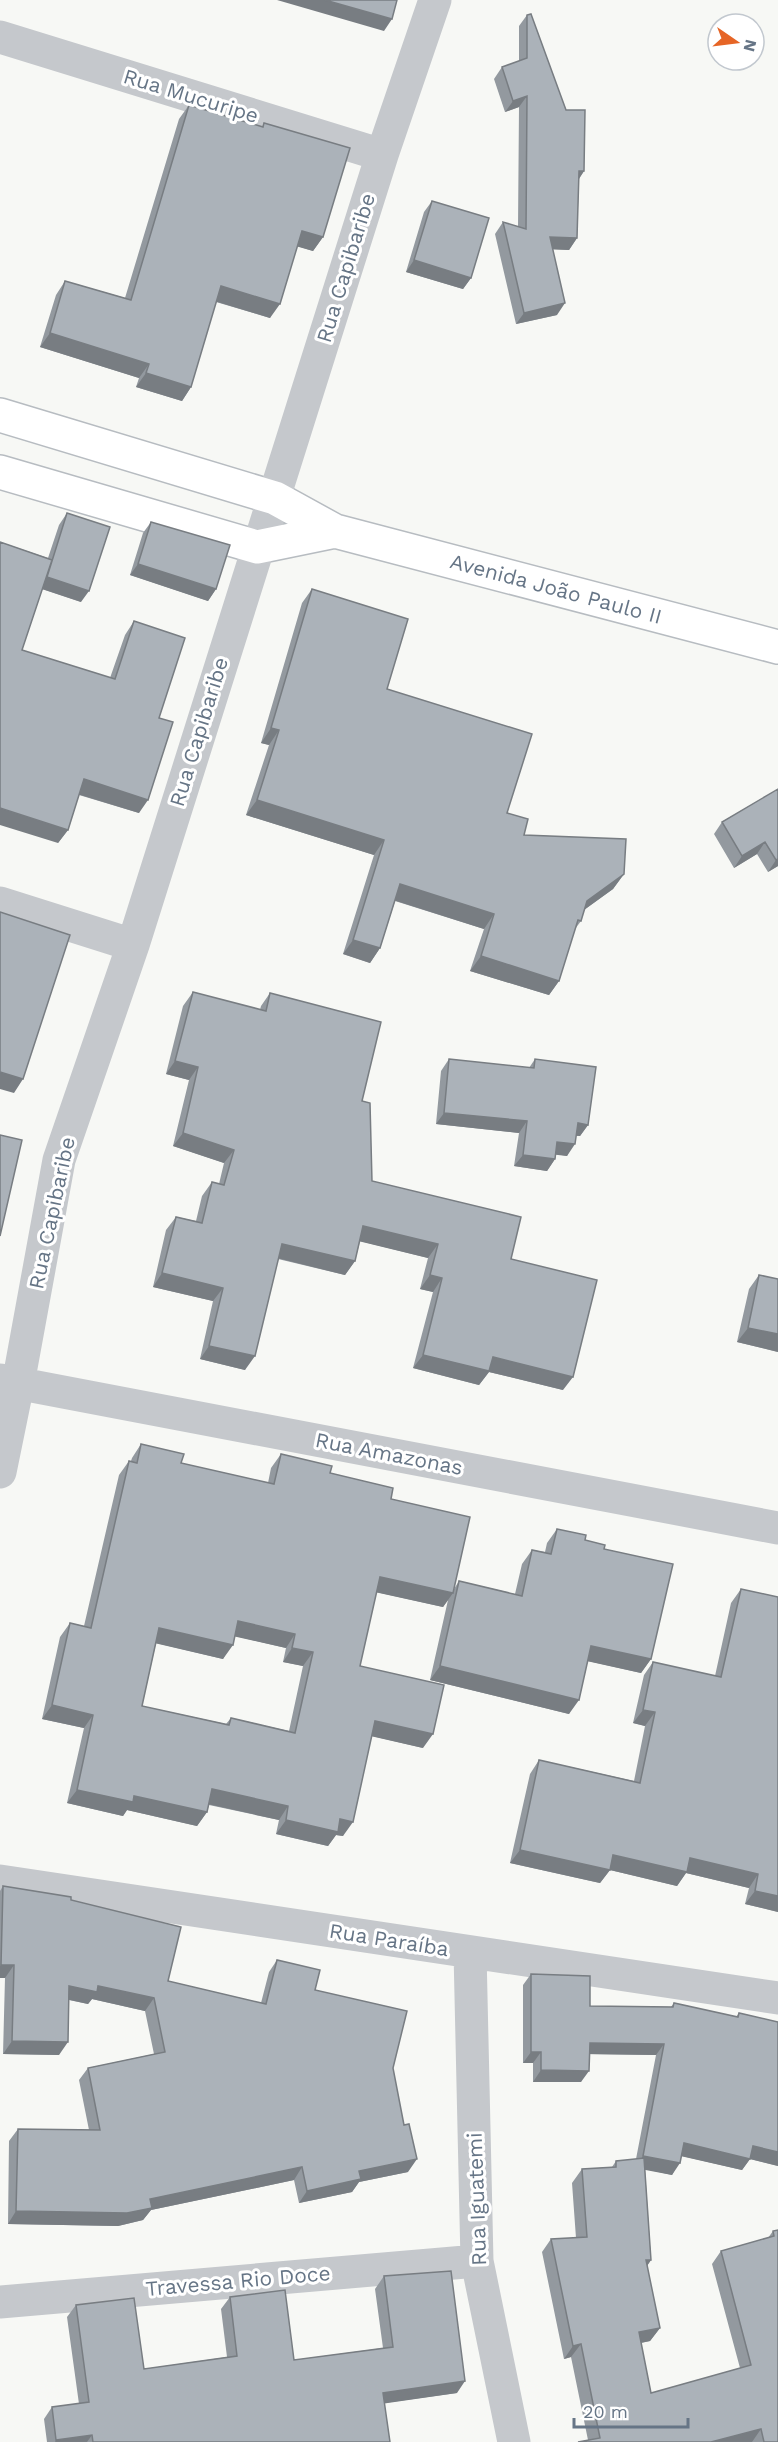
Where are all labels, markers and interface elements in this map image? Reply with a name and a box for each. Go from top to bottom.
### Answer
north arrow [706,12,766,72]
text: N [739,37,761,54]
street label: Rua Mucuripe [120,63,262,128]
street label: Rua Capibaribe [311,190,380,346]
street label: Avenida João Paulo II [447,548,665,629]
street label: Rua Capibaribe [164,654,233,810]
street label: Rua Capibaribe [23,1135,80,1291]
street label: Rua Amazonas [313,1427,465,1480]
street label: Rua Paraíba [327,1918,451,1961]
street label: Rua Iguatemi [462,2132,491,2266]
street label: Travessa Rio Doce [144,2260,331,2301]
scale bar [574,2391,688,2429]
text: 20 m [583,2401,628,2422]

